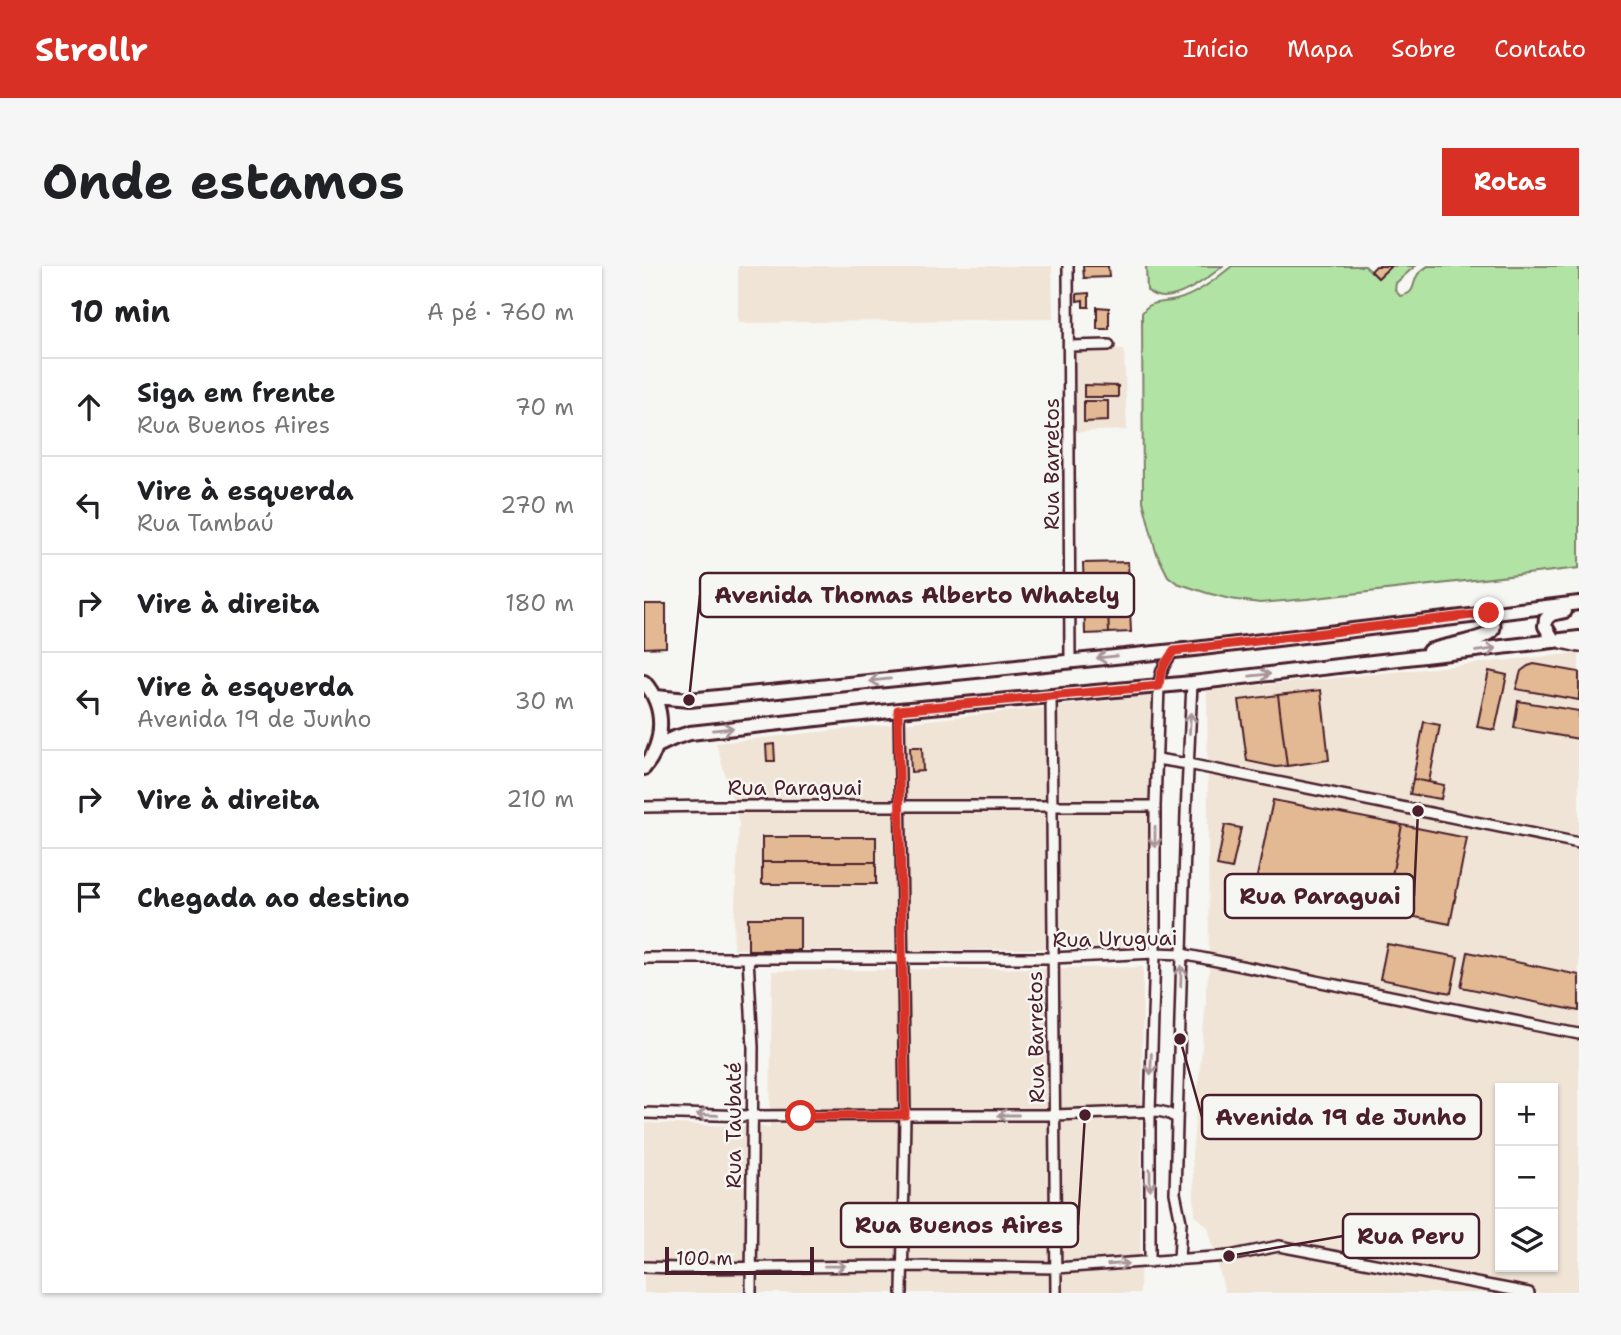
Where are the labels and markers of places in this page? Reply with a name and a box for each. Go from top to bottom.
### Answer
callout: Avenida Thomas Alberto Whately [700,573,1134,617]
callout: Rua Paraguai [1225,874,1414,918]
callout: Avenida 19 de Junho [1202,1095,1481,1139]
callout: Rua Buenos Aires [841,1203,1078,1247]
callout: Rua Peru [1343,1214,1479,1258]

